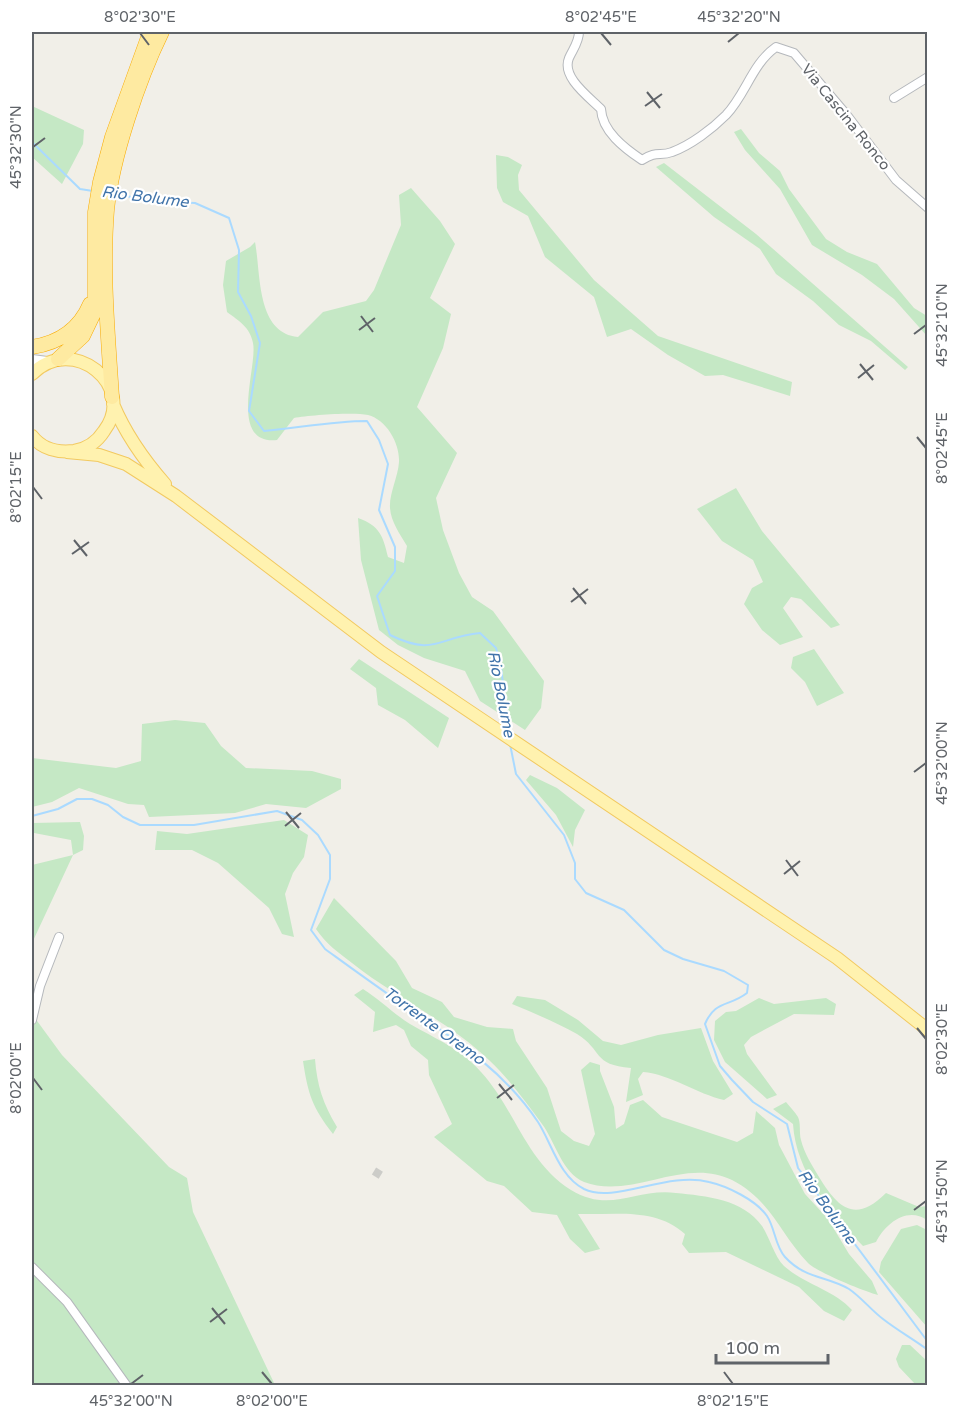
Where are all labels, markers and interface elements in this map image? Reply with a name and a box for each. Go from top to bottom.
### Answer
text: 8°02'30"E [104,8,176,26]
text: 8°02'45"E [565,8,637,26]
text: 45°32'20"N [697,8,781,26]
street label: Via Cascina Ronco [798,60,894,174]
text: 45°32'30"N [7,105,25,189]
water label: Rio Bolume [100,182,191,212]
text: 45°32'10"N [933,283,951,367]
text: 8°02'45"E [933,412,951,484]
text: 8°02'15"E [7,451,25,523]
water label: Rio Bolume [483,649,519,740]
text: 45°32'00"N [933,721,951,805]
water label: Torrente Oremo [379,982,490,1070]
text: 8°02'30"E [933,1003,951,1075]
text: 8°02'00"E [7,1042,25,1114]
text: 45°31'50"N [933,1159,951,1243]
water label: Rio Bolume [793,1166,861,1249]
scale bar [716,1327,828,1365]
text: 100 m [725,1337,780,1359]
text: 45°32'00"N [89,1392,173,1410]
text: 8°02'00"E [236,1392,308,1410]
text: 8°02'15"E [697,1392,769,1410]

